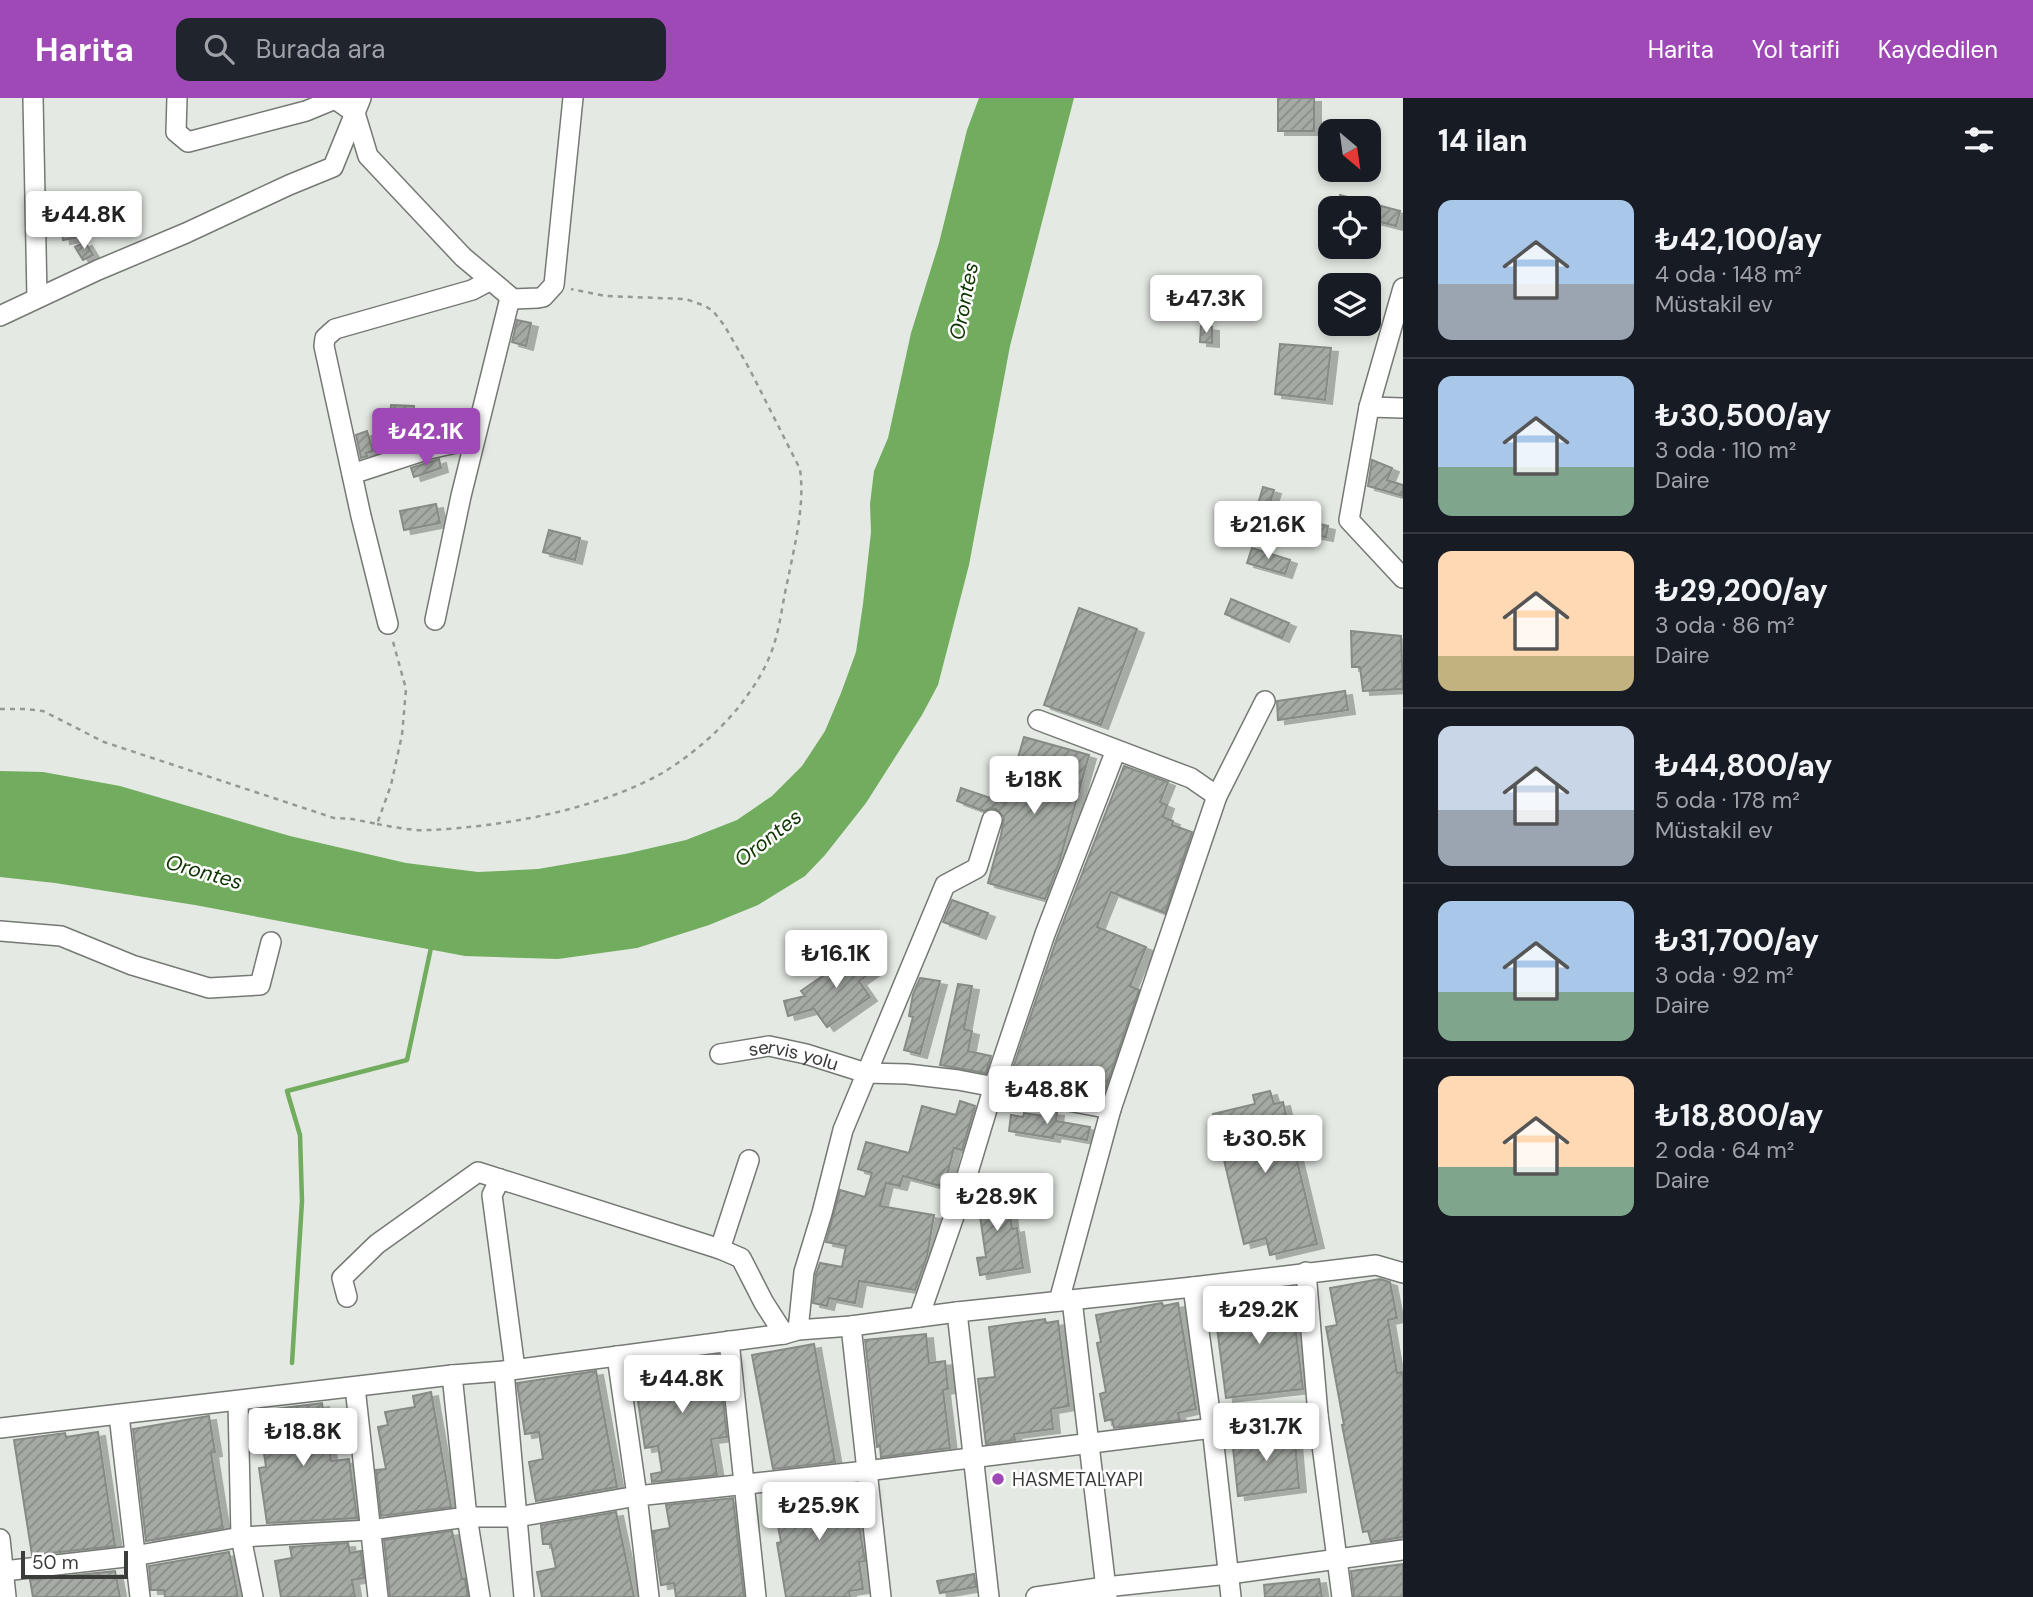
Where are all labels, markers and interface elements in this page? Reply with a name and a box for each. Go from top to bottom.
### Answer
search box [176,18,666,81]
text: Harita [35,28,134,71]
icon: search [200,30,238,68]
text: Burada ara [256,32,385,66]
text: Harita [1648,34,1714,65]
text: Yol tarifi [1752,34,1840,65]
text: Kaydedilen [1878,34,1998,65]
north arrow [1318,119,1381,182]
map controls [1318,119,1381,336]
text: 14 ilan [1438,121,1528,160]
icon: filters [1960,121,1998,159]
pin: ₺44.8K [27,192,141,251]
button: locate [1318,196,1381,259]
text: ₺44.8K [42,199,126,229]
text: ₺42,100/ay [1655,220,1822,259]
icon: home [1494,228,1578,312]
text: 4 oda · 148 m² [1655,259,1802,289]
water label: Orontes [943,260,985,342]
button: layers [1318,273,1381,336]
pin: ₺47.3K [1149,275,1263,335]
text: ₺47.3K [1166,283,1246,313]
text: Müstakil ev [1655,289,1773,319]
text: ₺30,500/ay [1655,396,1831,435]
icon: home [1494,404,1578,488]
pin: ₺42.1K [369,408,483,468]
text: ₺42.1K [388,416,464,446]
text: 3 oda · 110 m² [1655,435,1796,465]
text: Daire [1655,465,1710,495]
pin: ₺21.6K [1211,502,1325,561]
text: ₺21.6K [1230,509,1306,539]
text: ₺29,200/ay [1655,571,1828,610]
icon: home [1494,579,1578,663]
text: 3 oda · 86 m² [1655,610,1795,640]
text: Daire [1655,640,1710,670]
text: ₺44,800/ay [1655,746,1832,785]
icon: home [1494,754,1578,838]
pin: ₺18K [993,756,1075,816]
text: ₺18K [1006,764,1062,794]
text: 5 oda · 178 m² [1655,785,1800,815]
water label: Orontes [728,803,808,873]
text: Müstakil ev [1655,815,1773,845]
water label: Orontes [162,848,246,896]
text: ₺31,700/ay [1655,921,1819,960]
icon: home [1494,929,1578,1013]
pin: ₺16.1K [779,930,893,990]
text: ₺16.1K [801,938,871,968]
text: 3 oda · 92 m² [1655,960,1794,990]
text: Daire [1655,990,1710,1020]
street label: servis yolu [746,1034,842,1076]
pin: ₺48.8K [990,1066,1104,1126]
text: ₺48.8K [1005,1074,1089,1104]
text: ₺18,800/ay [1655,1096,1823,1135]
icon: home [1494,1104,1578,1188]
pin: ₺30.5K [1208,1116,1322,1175]
text: ₺30.5K [1223,1123,1307,1153]
text: 2 oda · 64 m² [1655,1135,1794,1165]
text: Daire [1655,1165,1710,1195]
pin: ₺28.9K [940,1174,1054,1233]
text: ₺28.9K [956,1181,1038,1211]
pin: ₺29.2K [1202,1286,1316,1346]
text: ₺29.2K [1219,1294,1299,1324]
pin: ₺44.8K [625,1356,739,1415]
text: ₺44.8K [640,1363,724,1393]
pin: ₺31.7K [1209,1404,1323,1463]
pin: ₺18.8K [246,1408,360,1468]
text: ₺31.7K [1229,1411,1303,1441]
text: ₺18.8K [264,1416,342,1446]
place label: HASMETALYAPI [1012,1467,1143,1492]
marker: HASMETALYAPI [990,1471,1006,1487]
pin: ₺25.9K [762,1482,876,1542]
text: ₺25.9K [778,1490,860,1520]
scale bar [21,1548,128,1580]
text: 50 m [32,1550,79,1575]

